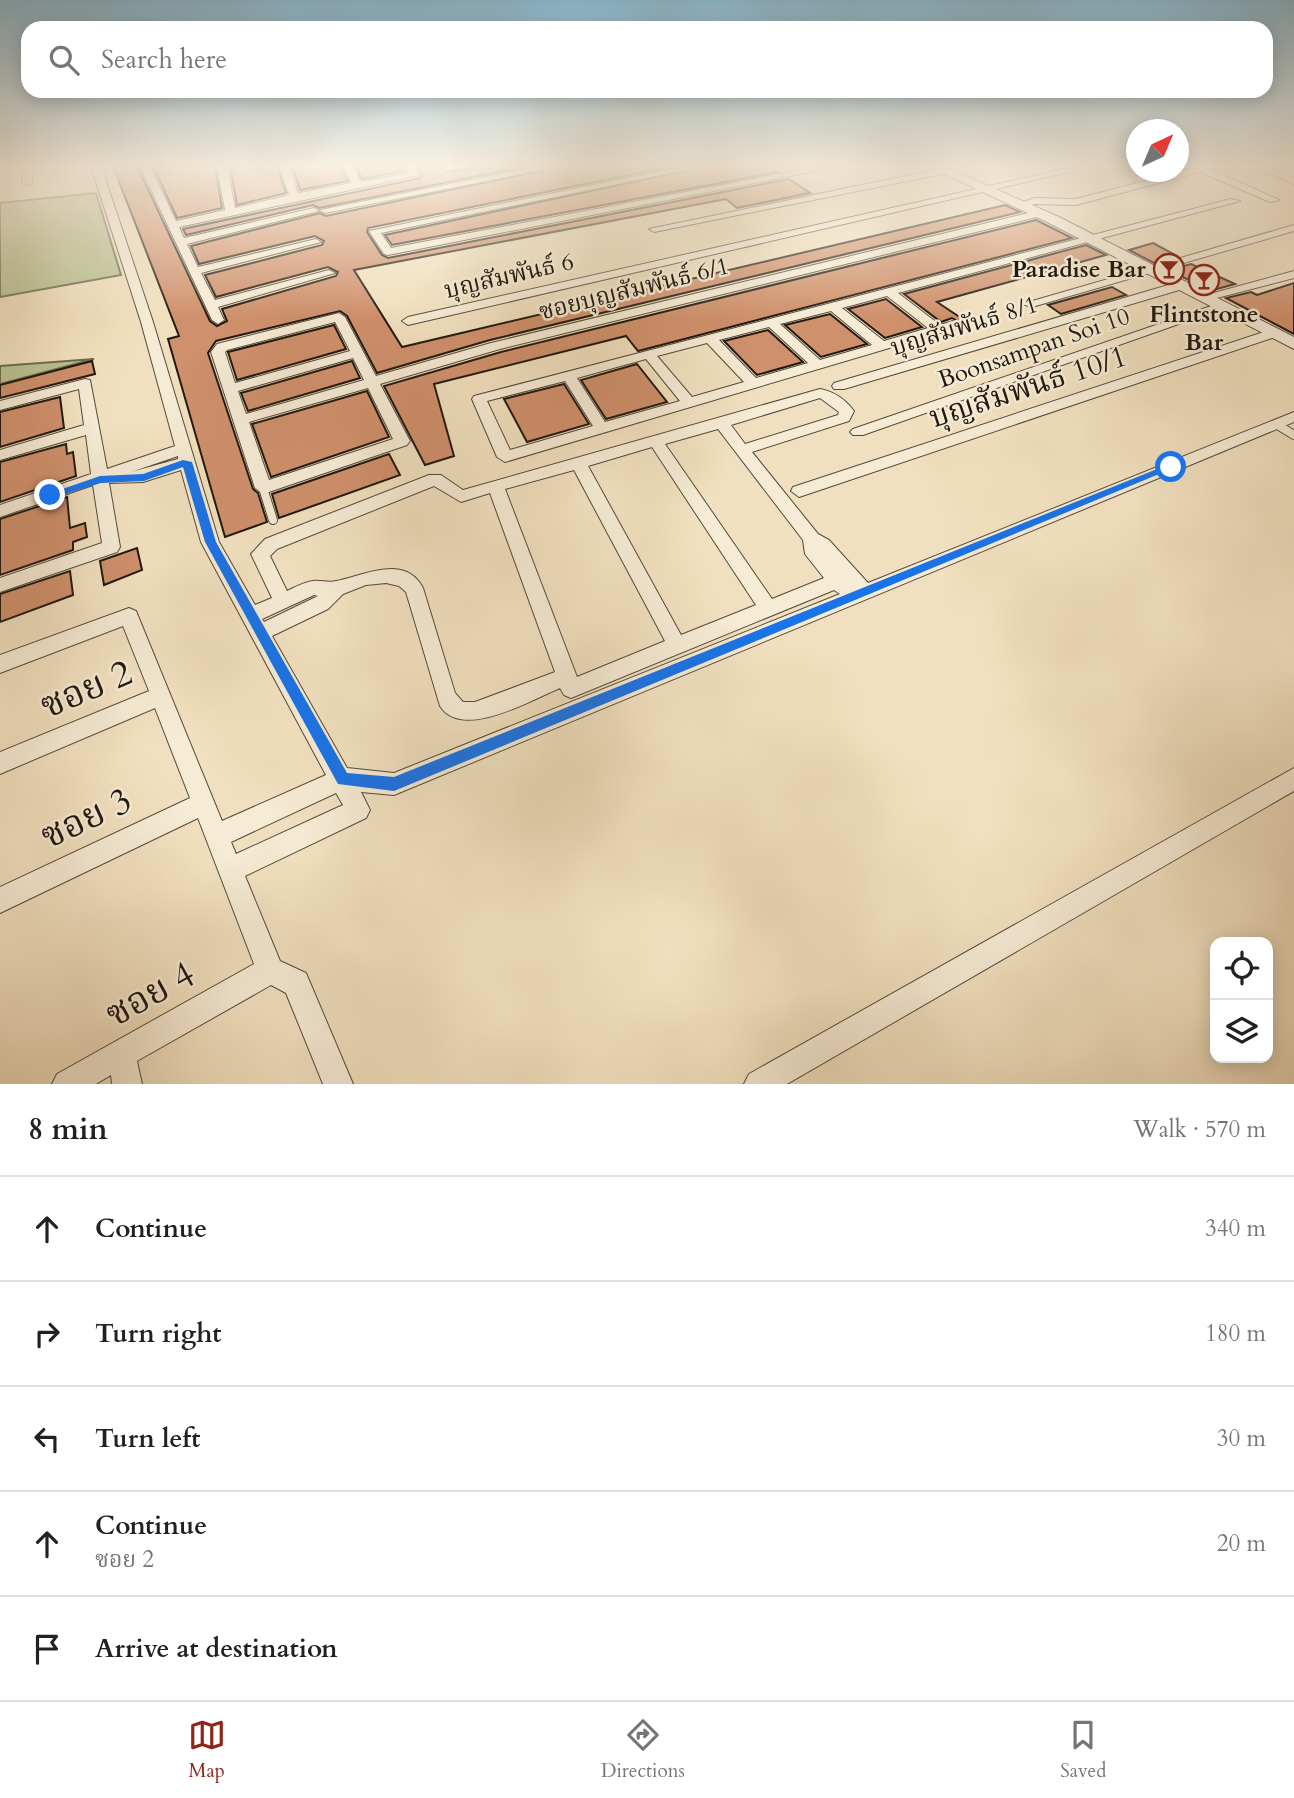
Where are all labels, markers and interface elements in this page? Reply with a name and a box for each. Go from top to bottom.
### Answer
search box [21,21,1273,98]
icon: search [45,41,83,79]
text: Search here [101,42,227,77]
north arrow [1126,119,1189,182]
street label: บุญสัมพันธ์ 6 [441,245,577,307]
street label: ซอยบุญสัมพันธ์ 6/1 [535,249,733,329]
bar icon: Paradise Bar [1152,252,1186,286]
place label: Paradise Bar [1012,253,1146,286]
bar icon: Flintstone Bar [1187,263,1221,297]
street label: บุญสัมพันธ์ 8/1 [886,288,1042,364]
place label: Flintstone Bar [1149,298,1259,359]
street label: Boonsampan Soi 10 [934,300,1134,396]
street label: บุญสัมพันธ์ 10/1 [924,336,1132,438]
route start [1155,451,1186,482]
route end [34,479,65,510]
street label: ซอย 2 [33,647,139,731]
street label: ซอย 3 [32,775,140,861]
map controls [1210,937,1273,1063]
button: locate [1210,937,1273,1000]
street label: ซอย 4 [96,949,204,1039]
button: layers [1210,1000,1273,1063]
text: 8 min [28,1109,108,1150]
text: Walk · 570 m [1133,1114,1266,1145]
icon: ahead [28,1210,66,1248]
text: Continue [95,1211,207,1246]
text: 340 m [1205,1213,1266,1244]
icon: right [28,1315,66,1353]
text: Turn right [95,1316,222,1351]
text: 180 m [1205,1318,1266,1349]
icon: left [28,1420,66,1458]
text: Turn left [95,1421,200,1456]
text: 30 m [1217,1423,1266,1454]
text: Continue [95,1508,207,1543]
icon: ahead [28,1525,66,1563]
text: 20 m [1217,1528,1266,1559]
text: ซอย 2 [95,1544,154,1575]
icon: arrive [28,1630,66,1668]
text: Arrive at destination [95,1631,338,1666]
tab: Map [188,1716,226,1784]
tab: Directions [601,1716,685,1784]
tab: Saved [1060,1716,1106,1784]

